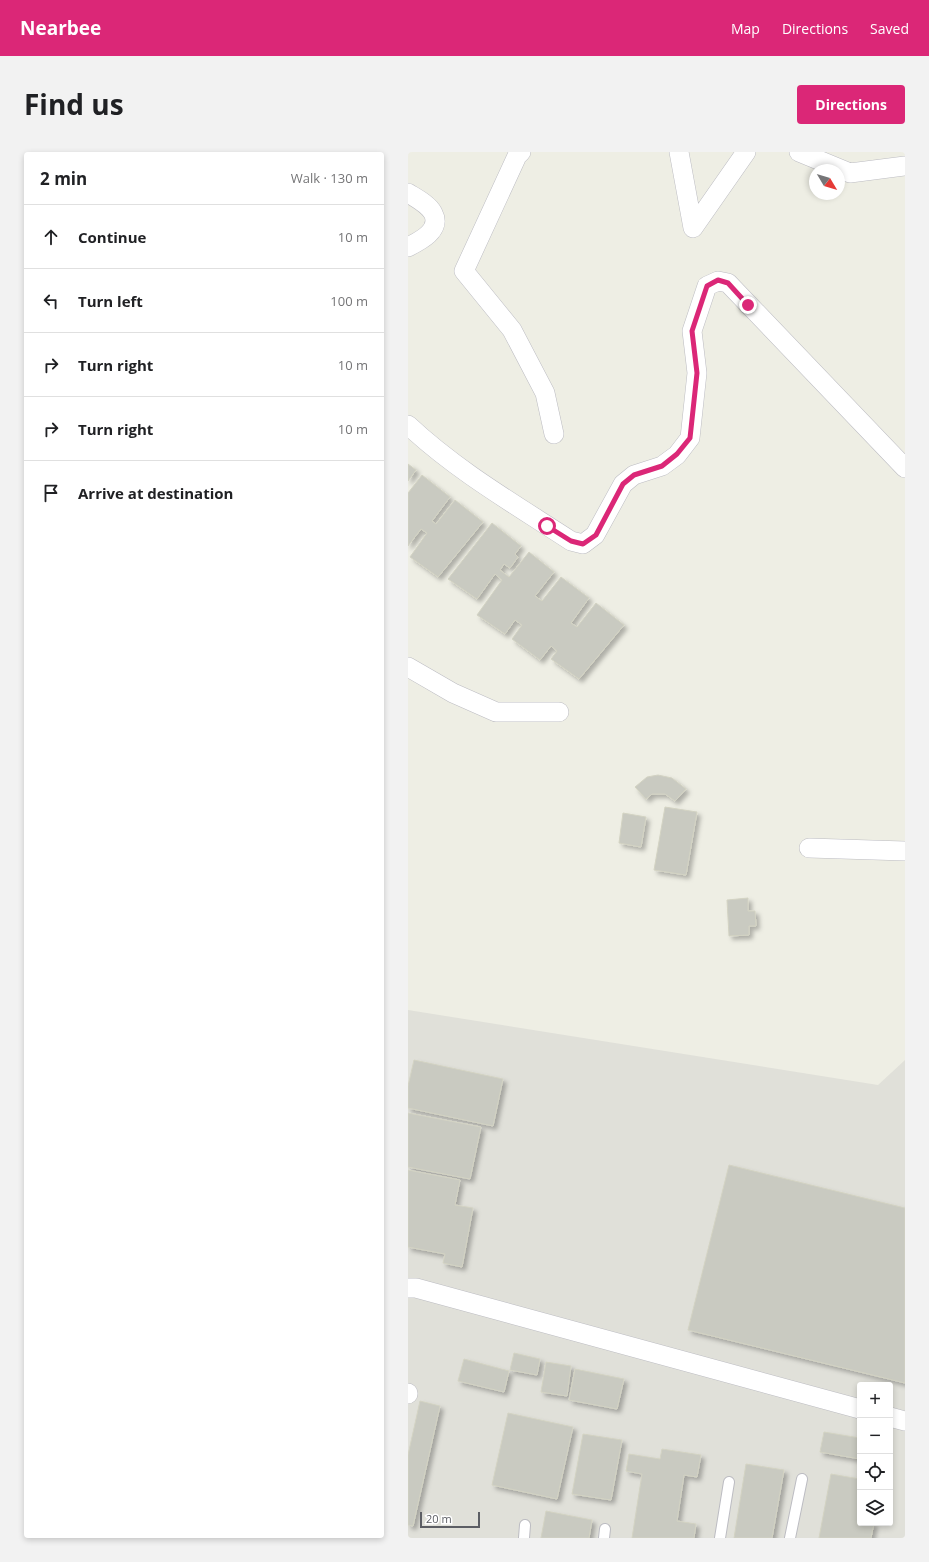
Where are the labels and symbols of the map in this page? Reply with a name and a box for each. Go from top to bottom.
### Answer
north arrow [809,164,845,200]
route end [739,296,757,314]
route start [538,517,556,535]
scale bar [420,1510,480,1529]

